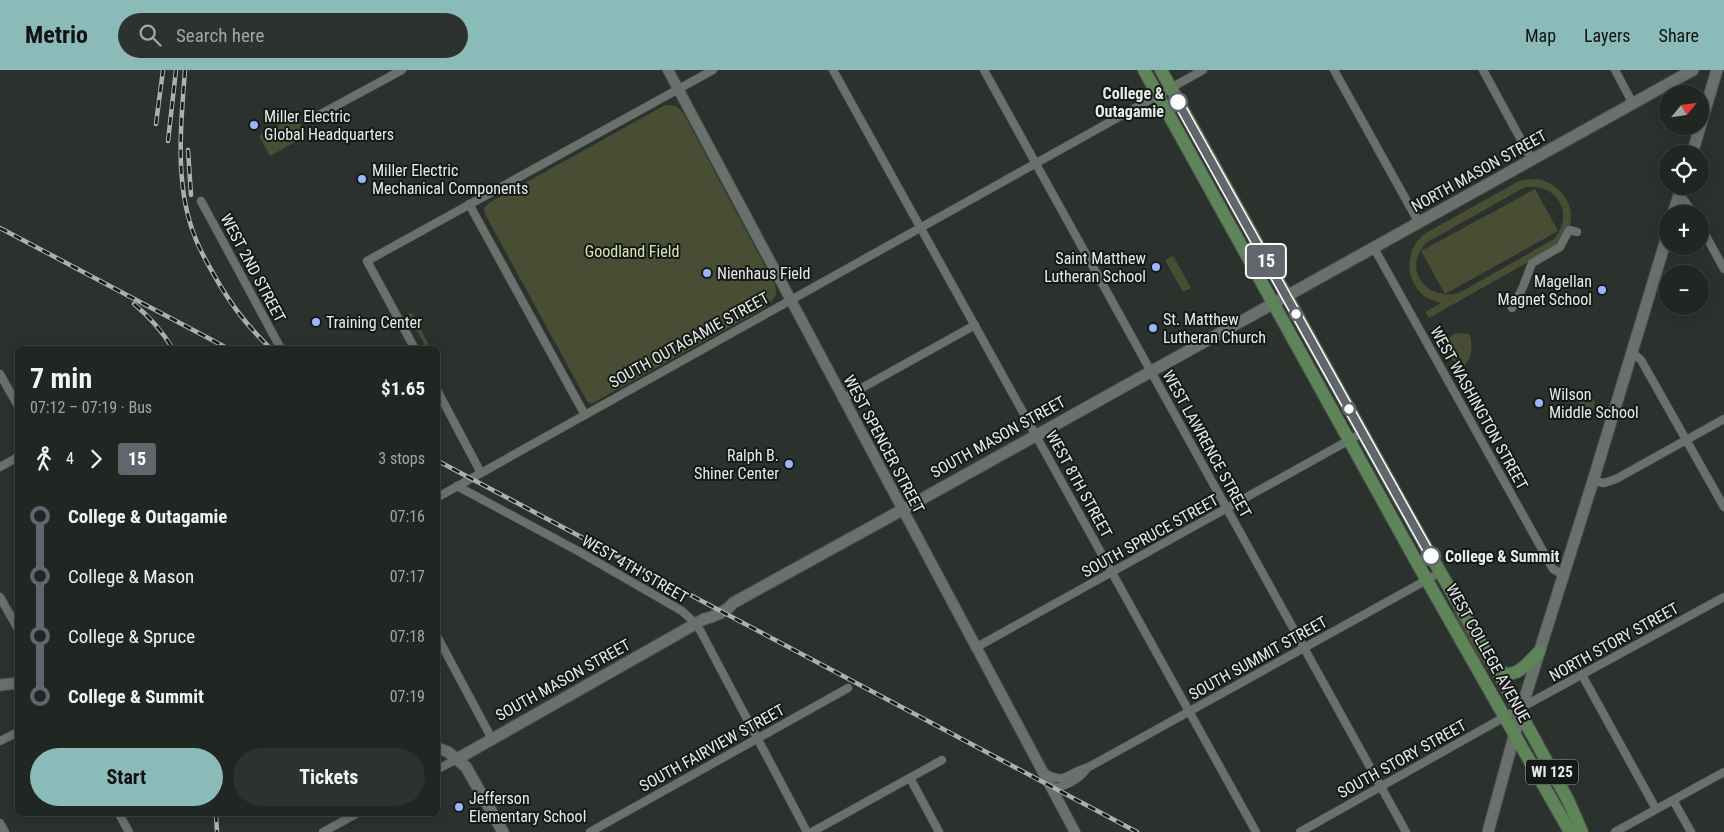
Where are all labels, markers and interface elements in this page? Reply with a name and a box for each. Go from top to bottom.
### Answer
search box [118,13,468,58]
text: Metrio [25,21,88,49]
icon: search [136,21,164,49]
text: Search here [176,24,264,47]
text: Map [1525,25,1556,46]
text: Layers [1584,25,1631,46]
text: Share [1659,25,1699,46]
place label: College & Outagamie [1095,84,1164,121]
north arrow [1659,85,1709,135]
map controls [1659,85,1709,315]
marker: College & Outagamie [1168,92,1188,112]
place label: Miller Electric Global Headquarters [264,107,394,144]
marker: Miller Electric Global Headquarters [248,119,260,131]
street label: NORTH MASON STREET [1408,126,1550,216]
button: locate [1659,145,1709,195]
place label: Miller Electric Mechanical Components [372,161,528,198]
marker: Miller Electric Mechanical Components [356,173,368,185]
button: + [1659,205,1709,255]
street label: WEST 2ND STREET [216,210,290,326]
park label: Goodland Field [585,242,679,261]
line badge: 15 [1244,245,1288,277]
place label: Saint Matthew Lutheran School [1044,249,1146,286]
text: 15 [1257,250,1275,271]
marker: Saint Matthew Lutheran School [1150,261,1162,273]
place label: Nienhaus Field [717,264,810,283]
button: − [1659,265,1709,315]
marker: Nienhaus Field [701,267,713,279]
place label: Magellan Magnet School [1498,272,1592,309]
marker: Magellan Magnet School [1596,284,1608,296]
street label: SOUTH OUTAGAMIE STREET [606,288,772,392]
unlabelled marker [1289,307,1303,321]
place label: St. Matthew Lutheran Church [1163,310,1266,347]
place label: Training Center [326,313,422,332]
marker: Training Center [310,316,322,328]
marker: St. Matthew Lutheran Church [1147,322,1159,334]
street label: WEST WASHINGTON STREET [1426,323,1532,493]
text: 7 min [30,362,92,395]
street label: WEST LAWRENCE STREET [1159,367,1255,521]
street label: WEST SPENCER STREET [839,372,929,516]
text: $1.65 [381,377,425,400]
place label: Wilson Middle School [1549,385,1639,422]
street label: SOUTH MASON STREET [927,392,1069,482]
marker: Wilson Middle School [1533,397,1545,409]
text: 07:12 – 07:19 · Bus [30,398,152,417]
unlabelled marker [1342,402,1356,416]
street label: WEST 8TH STREET [1042,427,1116,541]
icon: walk [30,445,58,473]
icon: forward [82,445,110,473]
place label: Ralph B. Shiner Center [694,446,779,483]
text: 15 [128,448,146,469]
text: 4 [66,449,74,468]
text: 3 stops [378,449,425,468]
marker: Ralph B. Shiner Center [783,458,795,470]
street label: SOUTH SPRUCE STREET [1078,490,1222,582]
text: College & Outagamie [68,505,227,528]
text: 07:16 [390,507,425,526]
street label: WEST 4TH STREET [579,531,691,607]
marker: College & Summit [1421,546,1441,566]
place label: College & Summit [1445,547,1559,566]
text: College & Mason [68,565,194,588]
text: 07:17 [390,567,425,586]
street label: WEST COLLEGE AVENUE [1442,580,1534,726]
street label: NORTH STORY STREET [1546,599,1682,685]
street label: SOUTH SUMMIT STREET [1186,612,1330,704]
text: College & Spruce [68,625,195,648]
text: 07:18 [390,627,425,646]
street label: SOUTH MASON STREET [492,635,634,725]
text: College & Summit [68,685,204,708]
text: 07:19 [390,687,425,706]
street label: SOUTH FAIRVIEW STREET [636,700,788,796]
street label: SOUTH STORY STREET [1334,716,1470,802]
button: Start [30,748,223,806]
button: Tickets [233,748,425,806]
road number: WI 125 [1526,760,1578,784]
place label: Jefferson Elementary School [469,789,586,826]
marker: Jefferson Elementary School [453,801,465,813]

